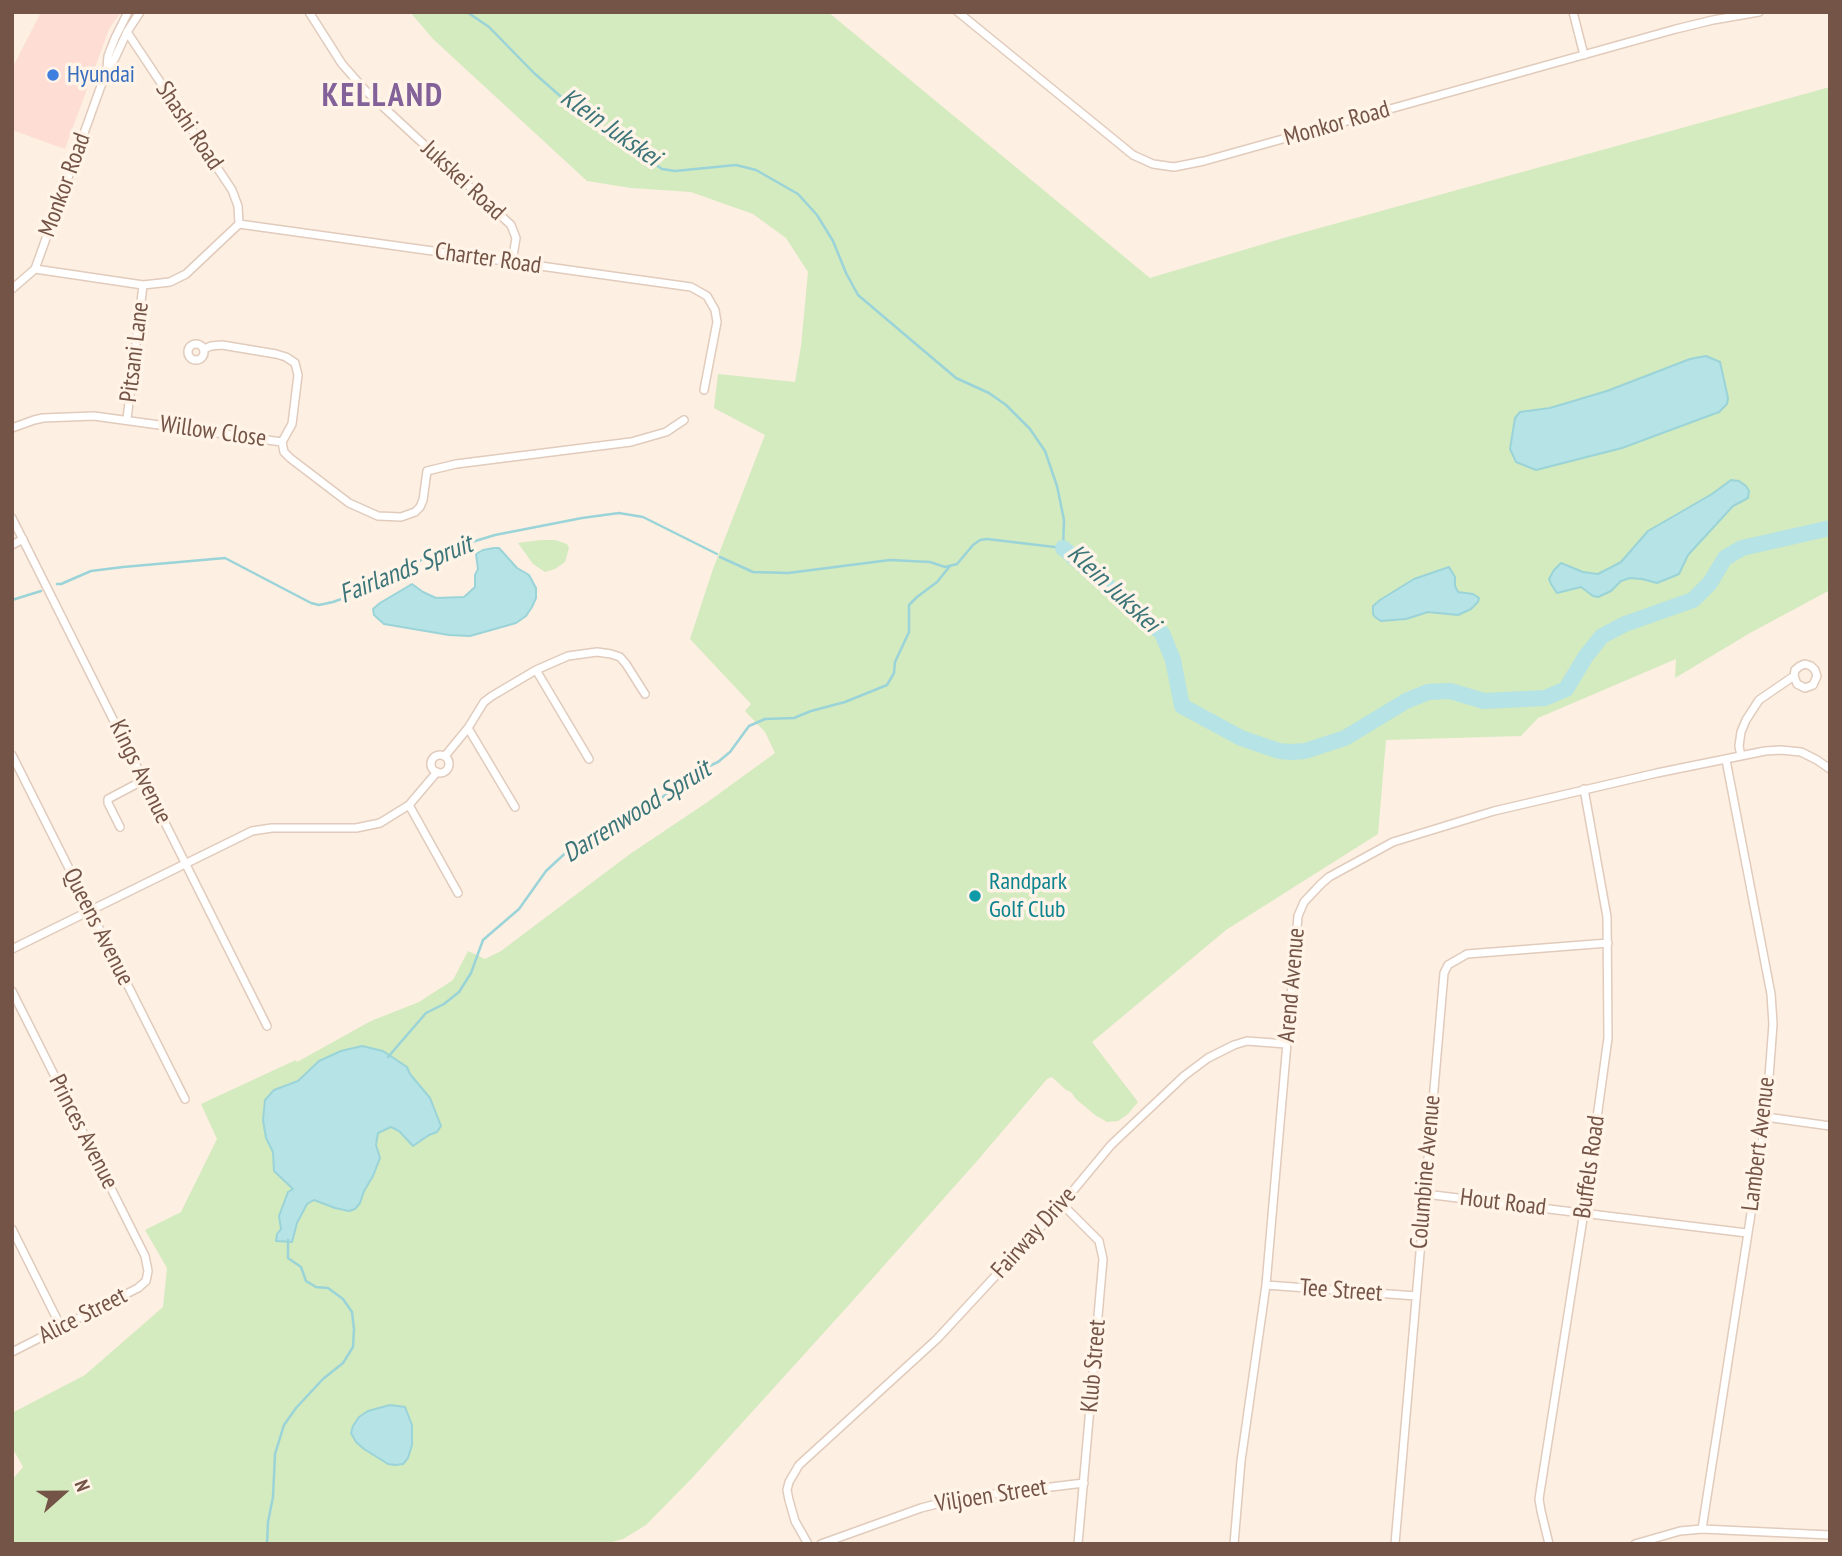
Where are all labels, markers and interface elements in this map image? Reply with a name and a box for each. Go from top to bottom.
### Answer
place label: Hyundai [67,61,135,89]
marker: Hyundai [45,67,61,83]
street label: Shashi Road [149,76,229,176]
district label: KELLAND [323,78,443,116]
water label: Klein Jukskei [554,82,666,174]
street label: Monkor Road [1281,95,1393,153]
street label: Monkor Road [33,129,97,241]
street label: Jukskei Road [415,135,511,227]
street label: Charter Road [433,237,543,281]
street label: Pitsani Lane [115,300,155,404]
street label: Willow Close [158,410,268,454]
water label: Fairlands Spruit [335,529,477,611]
water label: Klein Jukskei [1060,538,1166,640]
street label: Kings Avenue [103,715,177,829]
water label: Darrenwood Spruit [557,754,717,870]
street label: Queens Avenue [56,864,140,990]
place label: Randpark Golf Club [989,868,1067,924]
marker: Randpark Golf Club [967,888,983,904]
street label: Arend Avenue [1273,927,1311,1043]
street label: Princes Avenue [42,1070,124,1194]
street label: Lambert Avenue [1736,1075,1782,1213]
street label: Columbine Avenue [1405,1094,1447,1250]
street label: Buffels Road [1569,1114,1611,1220]
street label: Fairway Drive [986,1181,1082,1285]
street label: Hout Road [1458,1183,1548,1223]
street label: Tee Street [1299,1274,1383,1308]
street label: Alice Street [34,1282,132,1350]
street label: Klub Street [1076,1318,1112,1414]
north arrow [28,1458,98,1528]
street label: Viljoen Street [933,1473,1049,1519]
text: N [70,1476,96,1495]

